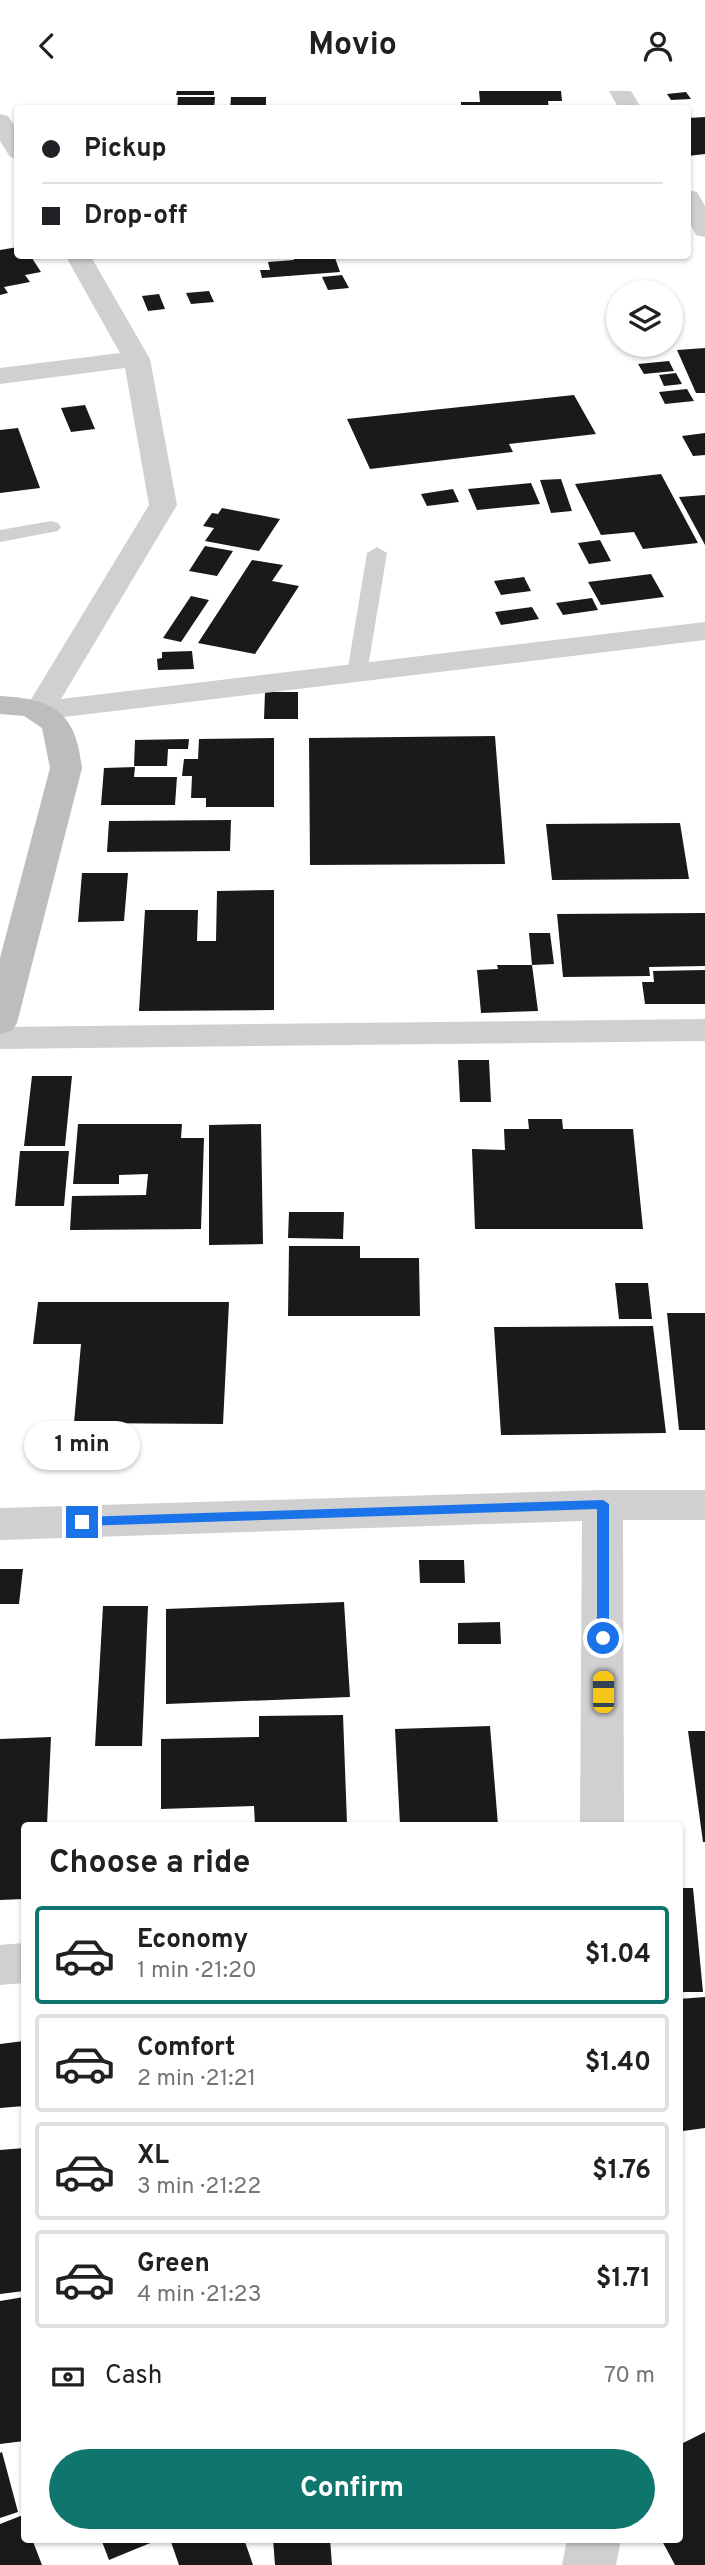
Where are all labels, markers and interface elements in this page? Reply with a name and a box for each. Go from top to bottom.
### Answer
text: Movio [308,26,397,66]
icon: back [28,27,66,65]
icon: person [639,27,677,65]
text: Pickup [84,133,167,166]
text: Drop-off [84,200,187,233]
map controls [606,280,683,357]
button: layers [606,280,683,357]
callout: 1 min [24,1421,140,1469]
text: 1 min [54,1431,110,1460]
route end [66,1506,98,1538]
route start [587,1622,619,1654]
car [593,1671,614,1713]
text: Choose a ride [49,1844,250,1884]
icon: car [53,1924,116,1987]
text: Economy [137,1924,248,1957]
text: $1.04 [585,1939,651,1972]
text: 1 min · 21:20 [137,1957,257,1986]
icon: car [53,2032,116,2095]
text: Comfort [137,2032,235,2065]
text: $1.40 [585,2047,651,2080]
text: 2 min · 21:21 [137,2065,256,2094]
icon: car [53,2140,116,2203]
text: XL [137,2140,169,2173]
text: $1.76 [592,2155,651,2188]
text: 3 min · 21:22 [137,2173,261,2202]
icon: car [53,2248,116,2311]
text: Green [137,2248,210,2281]
text: $1.71 [596,2263,651,2296]
text: 4 min · 21:23 [137,2281,262,2310]
icon: cash [49,2358,87,2396]
text: Cash [105,2360,162,2393]
text: 70 m [604,2362,655,2391]
button: Confirm [49,2449,655,2529]

